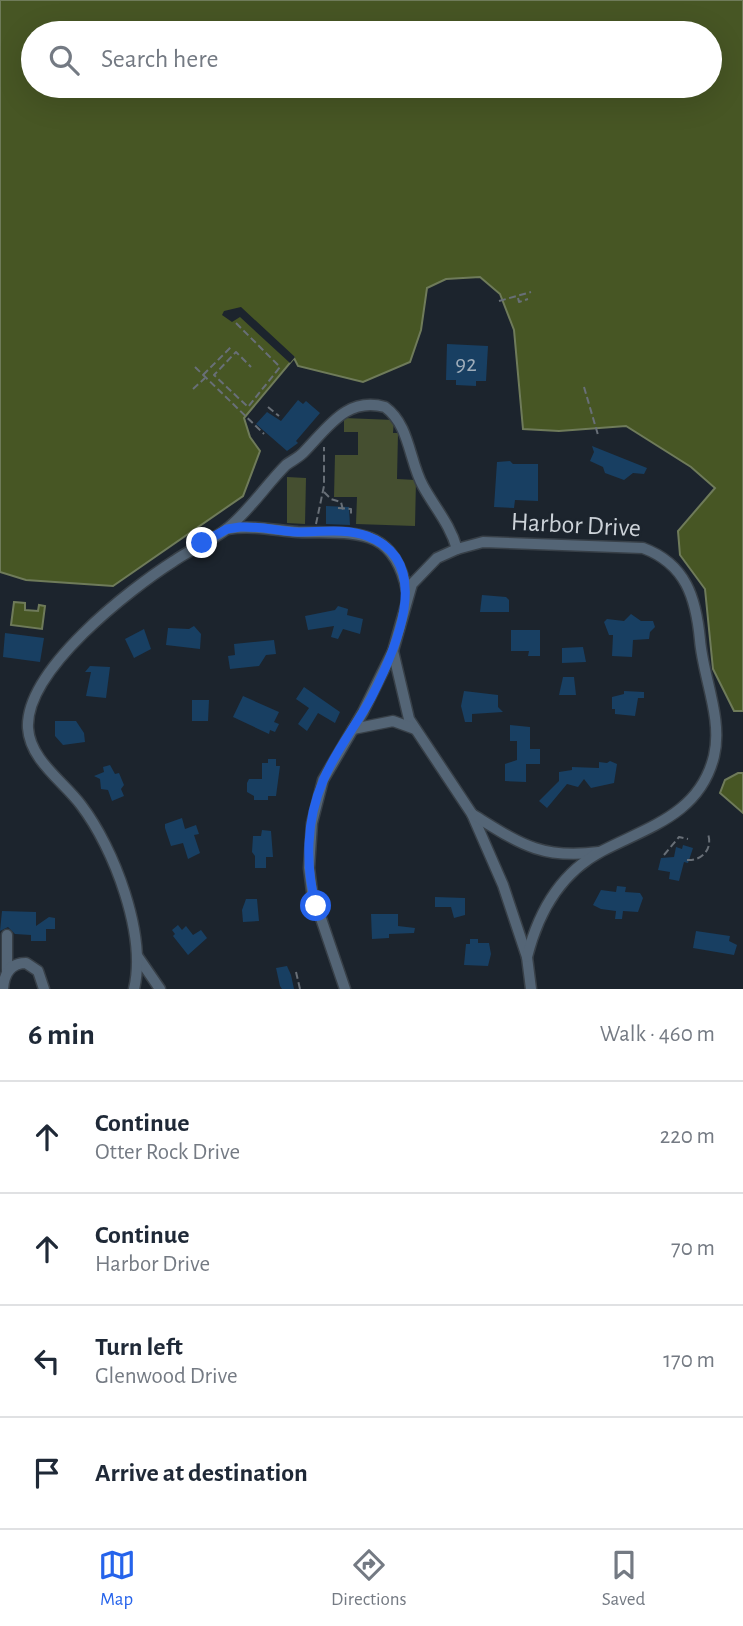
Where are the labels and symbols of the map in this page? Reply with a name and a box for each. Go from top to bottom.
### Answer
house number: 92 [455,353,477,376]
street label: Harbor Drive [510,509,642,541]
route end [186,527,217,558]
route start [300,890,331,921]

